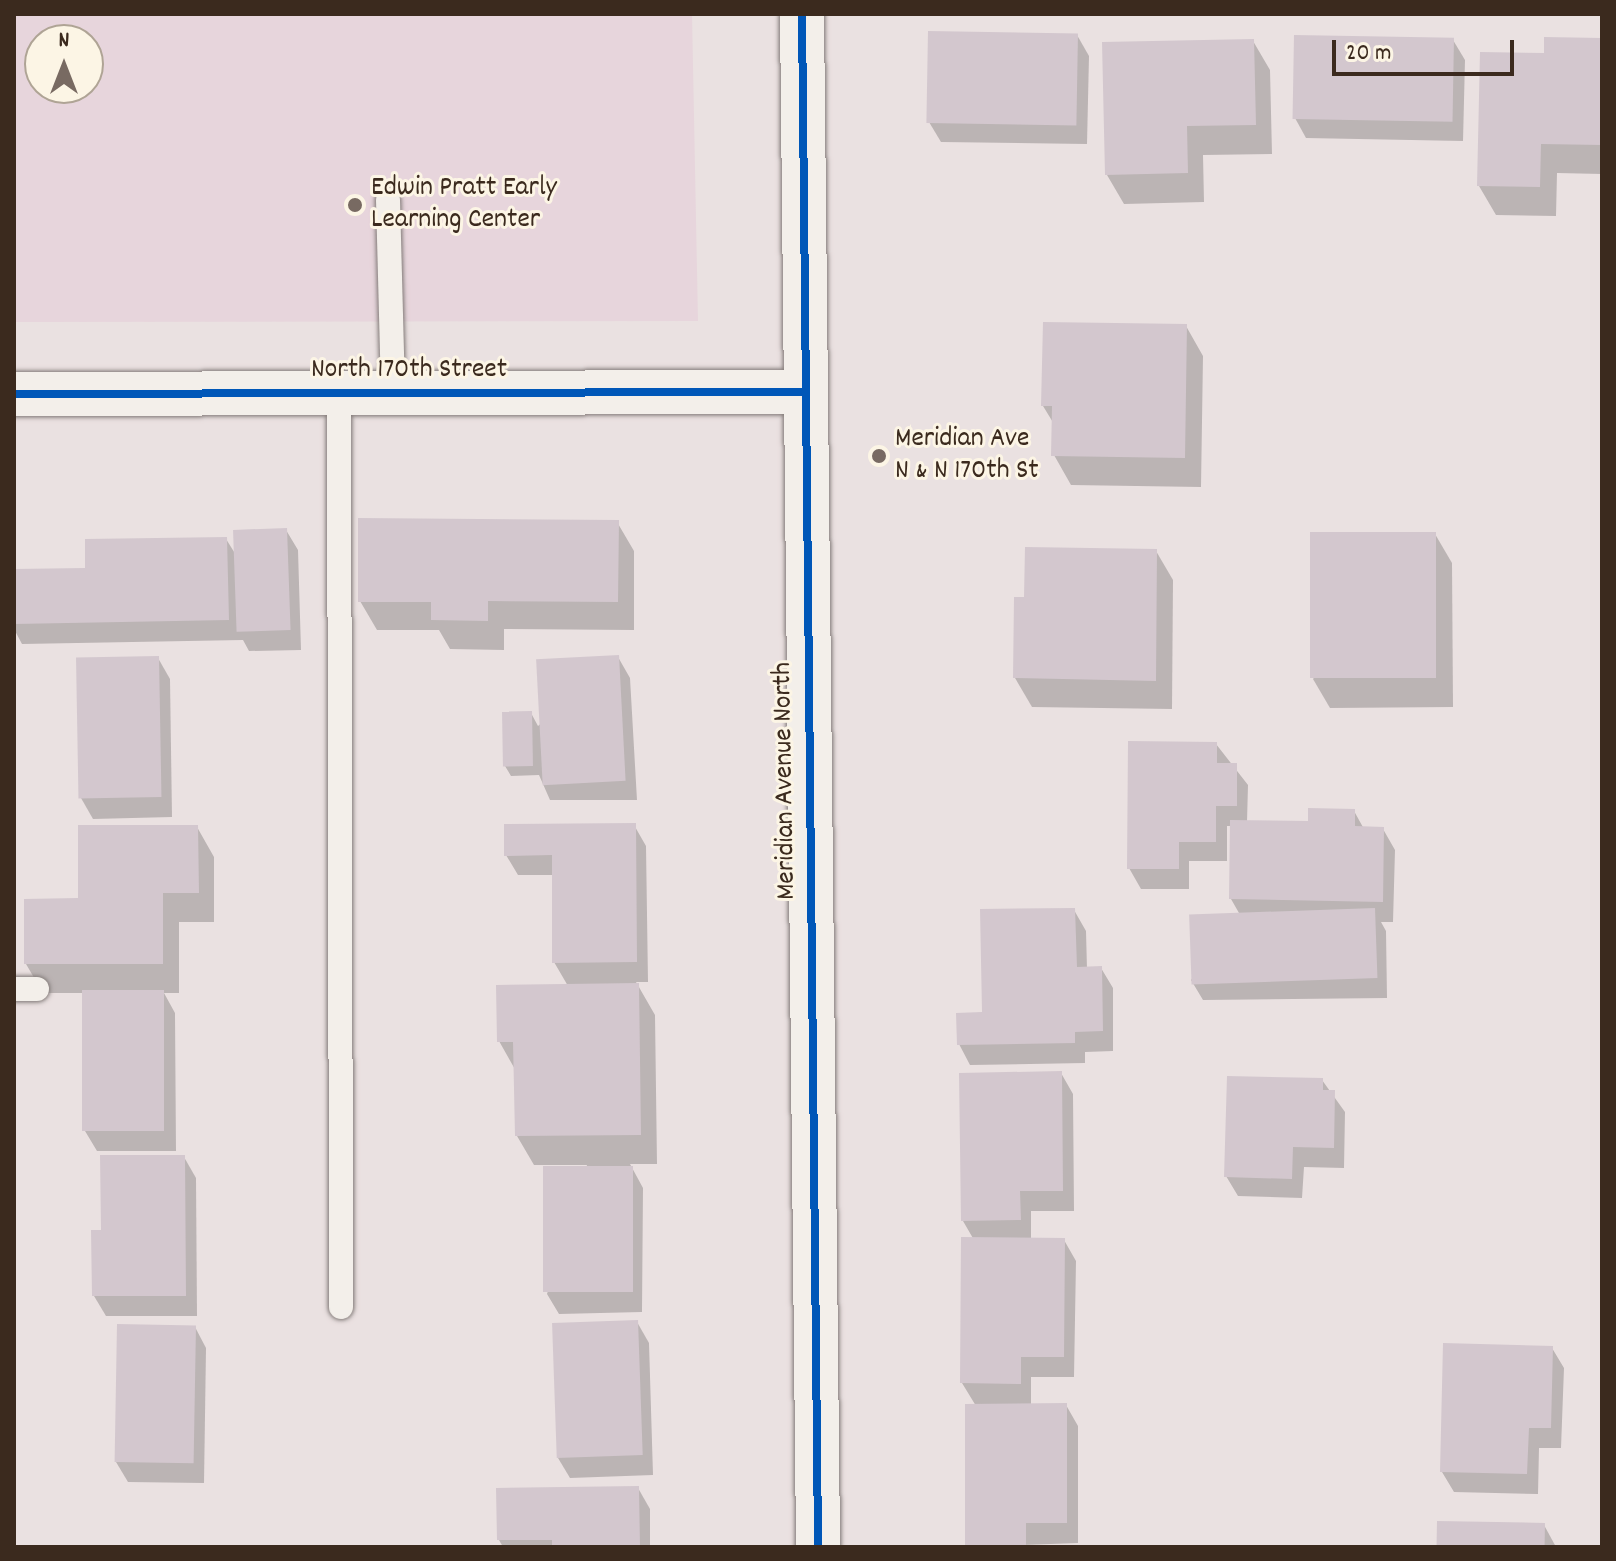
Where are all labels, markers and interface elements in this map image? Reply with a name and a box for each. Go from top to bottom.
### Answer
north arrow [24,24,104,104]
scale bar [1336,24,1518,74]
text: N [59,26,69,57]
text: 20 m [1346,37,1392,71]
place label: Edwin Pratt Early Learning Center [371,172,557,238]
marker: Edwin Pratt Early Learning Center [346,196,364,214]
street label: North 170th Street [311,354,507,388]
place label: Meridian Ave N & N 170th St [895,423,1039,489]
marker: Meridian Ave N & N 170th St [870,447,888,465]
street label: Meridian Avenue North [767,662,805,900]

